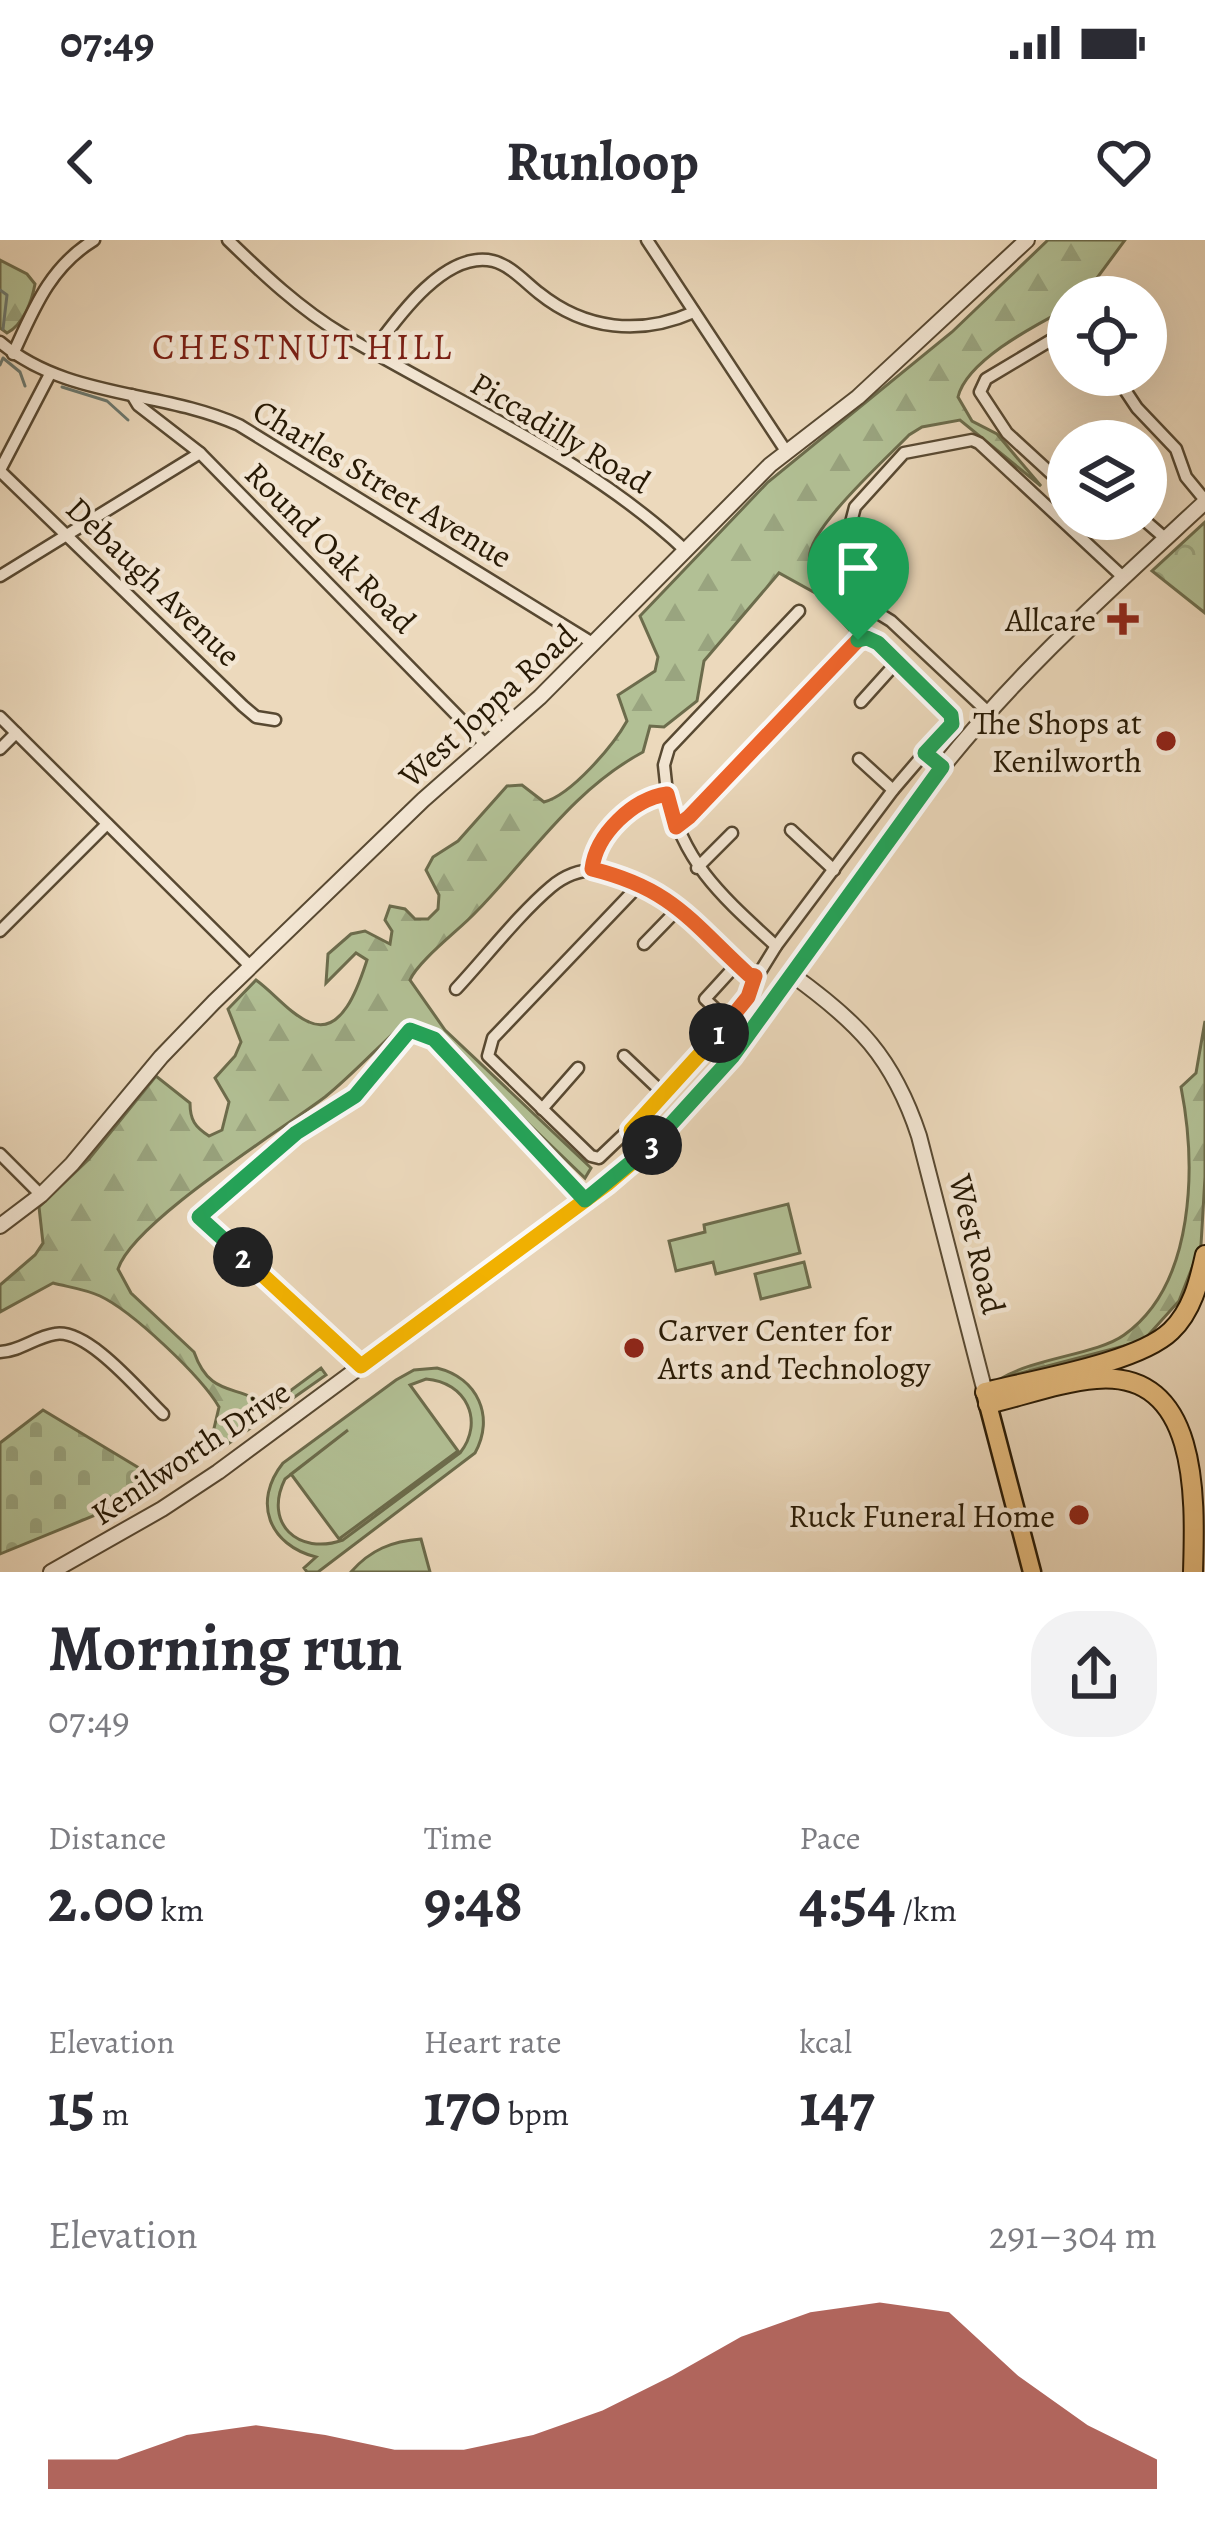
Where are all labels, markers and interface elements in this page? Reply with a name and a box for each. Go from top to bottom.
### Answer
text: 07:49 [60,11,155,73]
text: Runloop [506,125,699,199]
icon: back [48,129,114,195]
icon: heart [1091,129,1157,195]
map controls [1047,276,1167,540]
button: locate [1047,276,1167,396]
district label: CHESTNUT HILL [152,322,454,371]
street label: Piccadilly Road [462,361,659,504]
street label: Charles Street Avenue [245,388,521,579]
button: layers [1047,420,1167,540]
street label: Round Oak Road [235,452,427,643]
street label: Debaugh Avenue [56,486,251,676]
pin [807,517,909,640]
icon: arrive [825,535,891,601]
place label: Allcare [1004,597,1096,642]
marker: Allcare [1107,603,1139,635]
street label: West Joppa Road [388,613,586,798]
place label: The Shops at Kenilworth [973,700,1142,783]
marker: The Shops at Kenilworth [1153,728,1179,754]
pin: 1 [689,1003,749,1063]
text: 1 [713,1010,725,1055]
pin: 3 [622,1115,682,1175]
text: 3 [645,1122,659,1167]
street label: West Road [938,1169,1017,1319]
pin: 2 [213,1227,273,1287]
text: 2 [235,1234,251,1279]
place label: Carver Center for Arts and Technology [657,1307,931,1390]
marker: Carver Center for Arts and Technology [621,1335,647,1361]
street label: Kenilworth Drive [82,1369,299,1536]
place label: Ruck Funeral Home [788,1493,1055,1538]
marker: Ruck Funeral Home [1066,1502,1092,1528]
text: Morning run [48,1603,403,1693]
button: share [1031,1611,1157,1737]
text: 07:49 [48,1693,130,1746]
text: Distance [48,1815,166,1860]
text: Time [424,1815,492,1860]
text: Pace [799,1815,861,1860]
text: 2.00 [48,1860,154,1942]
text: 9:48 [424,1860,523,1942]
text: 4:54 [799,1860,896,1942]
text: km [154,1887,204,1932]
text: /km [896,1887,957,1932]
text: Elevation [48,2019,175,2064]
text: Heart rate [424,2019,561,2064]
text: kcal [799,2019,852,2064]
text: 15 [48,2064,95,2146]
text: 170 [424,2064,501,2146]
text: 147 [799,2064,875,2146]
text: m [95,2091,129,2136]
text: bpm [501,2091,569,2136]
text: Elevation [48,2208,198,2261]
text: 291–304 m [989,2208,1157,2261]

